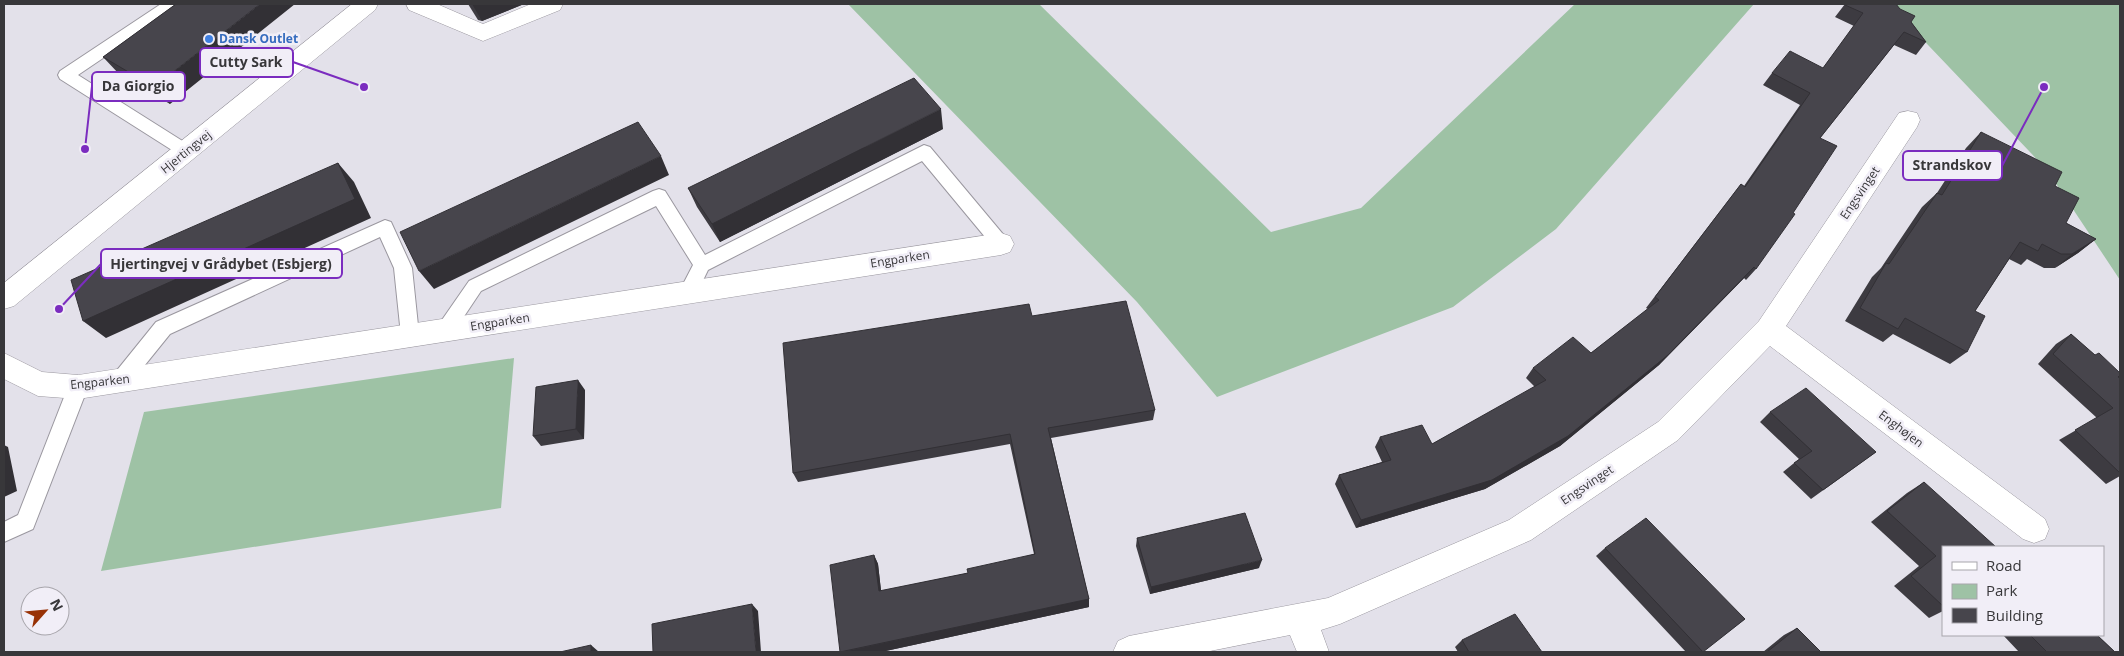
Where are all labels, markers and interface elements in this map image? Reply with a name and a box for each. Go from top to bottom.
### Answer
place label: Dansk Outlet [219,30,298,47]
marker: Dansk Outlet [203,33,215,45]
callout: Cutty Sark [200,48,293,77]
text: Cutty Sark [209,52,283,71]
callout: Da Giorgio [92,72,185,101]
text: Da Giorgio [102,76,175,95]
street label: Hjertingvej [157,126,215,177]
callout: Strandskov [1903,151,2002,180]
text: Strandskov [1913,155,1992,174]
street label: Engsvinget [1836,163,1883,222]
street label: Engparken [869,245,931,272]
callout: Hjertingvej v Grådybet (Esbjerg) [101,249,342,278]
text: Hjertingvej v Grådybet (Esbjerg) [110,254,332,273]
street label: Engparken [469,308,531,335]
street label: Engparken [69,370,131,393]
street label: Enghøjen [1875,406,1927,451]
street label: Engsvinget [1557,461,1616,508]
legend [1942,546,2104,636]
text: Road [1986,555,2022,575]
text: Park [1986,580,2017,600]
north arrow [20,586,70,636]
text: N [46,595,68,614]
text: Building [1986,605,2043,625]

